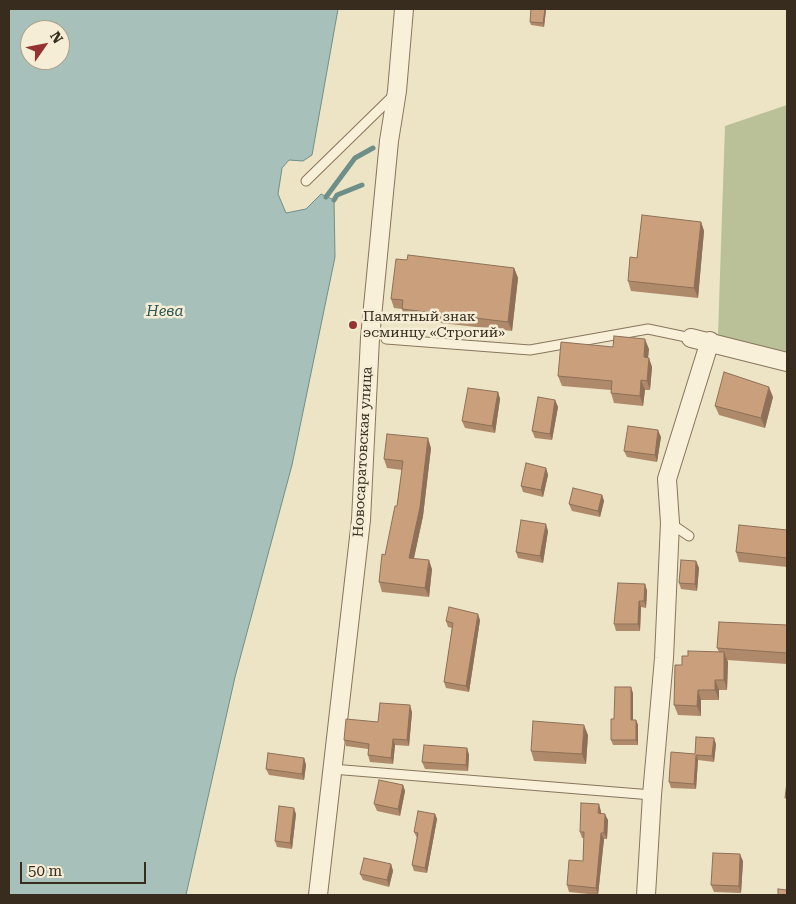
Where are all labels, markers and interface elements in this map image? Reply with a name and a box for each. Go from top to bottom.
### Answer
north arrow [20,20,70,70]
text: N [47,28,66,46]
water label: Нева [146,303,184,321]
place label: Памятный знак эсминцу «Строгий» [363,309,505,342]
marker: Памятный знак эсминцу «Строгий» [347,319,359,331]
street label: Новосаратовская улица [350,366,376,538]
scale bar [22,852,149,884]
text: 50 m [28,862,62,880]

